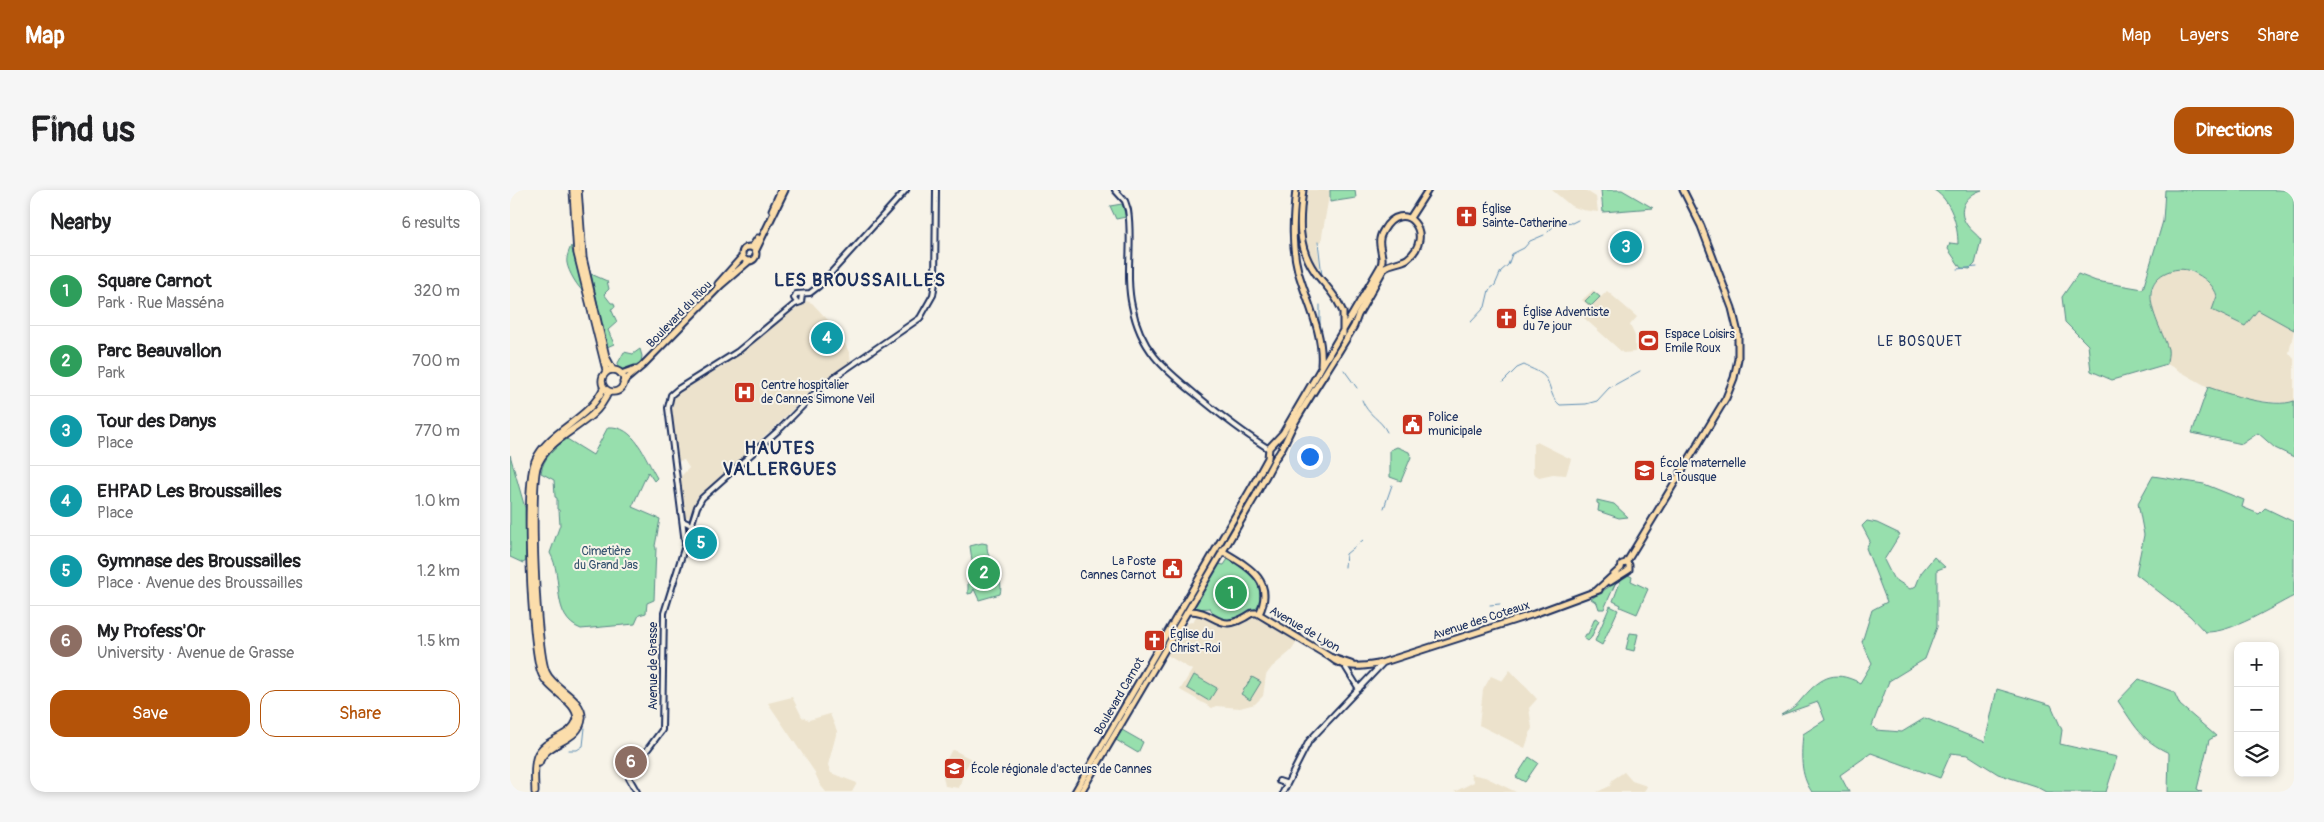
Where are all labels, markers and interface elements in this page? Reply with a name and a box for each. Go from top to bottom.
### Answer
text: Map [25,21,65,50]
text: Map [2122,24,2151,47]
text: Layers [2179,24,2229,47]
text: Share [2257,24,2299,47]
button: Directions [2174,107,2294,154]
text: Find us [30,108,135,152]
place label: Église Sainte-Catherine [1482,201,1567,231]
church icon: Église Sainte-Catherine [1454,204,1478,228]
text: Nearby [50,209,111,236]
text: 6 results [402,213,460,233]
pin: 3 [1610,228,1642,266]
text: Square Carnot [97,269,212,293]
district label: LES BROUSSAILLES [774,269,946,292]
street label: Boulevard du Riou [644,278,715,351]
text: 1 [63,281,69,301]
text: 320 m [414,281,460,301]
text: Park · Rue Masséna [97,293,224,313]
place label: Église Adventiste du 7e jour [1523,304,1609,334]
church icon: Église Adventiste du 7e jour [1495,307,1519,331]
pin: 4 [811,319,843,357]
place label: Espace Loisirs Emile Roux [1665,327,1736,356]
sports icon: Espace Loisirs Emile Roux [1637,329,1661,353]
district label: LE BOSQUET [1877,333,1963,350]
text: Parc Beauvallon [97,339,221,363]
text: 2 [62,351,70,371]
text: 700 m [412,351,460,371]
text: Park [97,363,125,383]
place label: Centre hospitalier de Cannes Simone Veil [761,378,875,407]
hospital icon: Centre hospitalier de Cannes Simone Veil [733,380,757,404]
text: Tour des Danys [97,409,216,433]
place label: Police municipale [1428,410,1482,439]
public building icon: Police municipale [1400,412,1424,436]
text: 3 [62,421,70,441]
text: 770 m [414,421,460,441]
text: Place [97,433,133,453]
district label: HAUTES VALLERGUES [723,437,837,481]
your location [1297,444,1323,470]
place label: École maternelle La Tousque [1660,455,1746,485]
school or university icon: École maternelle La Tousque [1632,458,1656,482]
text: EHPAD Les Broussailles [97,479,281,503]
text: 4 [61,491,71,511]
text: 1.0 km [415,491,460,511]
text: Place [97,503,133,523]
pin: 5 [685,524,717,562]
park label: Cimetière du Grand Jas [574,544,639,573]
text: Gymnase des Broussailles [97,549,301,573]
pin: 2 [968,554,1000,592]
place label: La Poste Cannes Carnot [1080,554,1156,583]
public building icon: La Poste Cannes Carnot [1160,556,1184,580]
text: 5 [62,561,70,581]
text: 1.2 km [417,561,460,581]
text: Place · Avenue des Broussailles [97,573,303,593]
pin: 1 [1215,574,1247,612]
street label: Avenue des Coteaux [1431,598,1532,643]
street label: Avenue de Lyon [1267,603,1343,656]
text: My Profess'Or [97,619,205,643]
street label: Avenue de Grasse [646,622,661,710]
place label: Église du Christ-Roi [1170,626,1220,656]
church icon: Église du Christ-Roi [1142,629,1166,653]
text: 6 [61,631,71,651]
text: 1.5 km [417,631,460,651]
map controls [2234,642,2279,777]
button: + [2234,642,2279,687]
text: University · Avenue de Grasse [97,643,294,663]
street label: Boulevard Carnot [1091,655,1148,738]
button: − [2234,687,2279,732]
button: Save [50,690,250,737]
button: Share [260,690,460,737]
button: layers [2234,732,2279,777]
pin: 6 [615,743,647,781]
school or university icon: École régionale d'acteurs de Cannes [943,757,967,781]
place label: École régionale d'acteurs de Cannes [971,761,1152,777]

